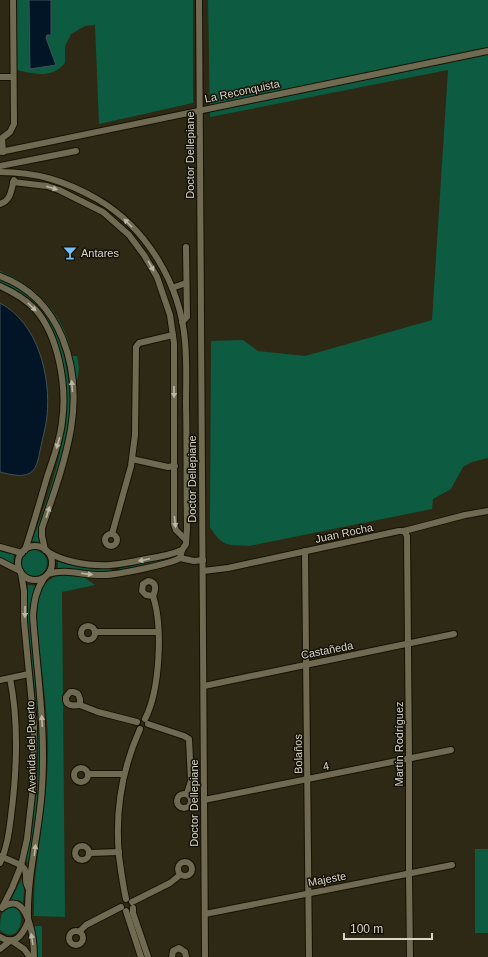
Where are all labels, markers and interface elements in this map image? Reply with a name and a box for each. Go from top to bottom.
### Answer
street label: La Reconquista [203,77,281,105]
street label: Doctor Dellepiane [184,111,196,199]
one-way arrow [46,185,58,191]
one-way arrow [123,218,133,228]
bar icon: Antares [62,245,78,261]
place label: Antares [81,247,119,259]
one-way arrow [147,260,154,272]
one-way arrow [27,302,37,312]
one-way arrow [69,380,75,392]
one-way arrow [171,386,177,399]
street label: Doctor Dellepiane [186,435,198,523]
one-way arrow [55,438,61,450]
one-way arrow [45,506,51,518]
one-way arrow [172,516,178,528]
street label: Juan Rocha [314,521,375,545]
one-way arrow [138,557,151,563]
one-way arrow [81,571,93,577]
one-way arrow [21,606,28,618]
street label: Castañeda [300,639,355,661]
street label: Avenida del Puerto [24,701,38,793]
street label: Martín Rodríguez [393,702,405,786]
one-way arrow [39,714,45,727]
street label: Bolaños [292,734,304,774]
street label: Doctor Dellepiane [188,759,200,847]
street label: 4 [322,759,330,773]
one-way arrow [32,844,38,857]
street label: Majeste [307,869,347,889]
scale bar [344,915,432,941]
text: 100 m [350,922,383,936]
one-way arrow [29,933,35,946]

